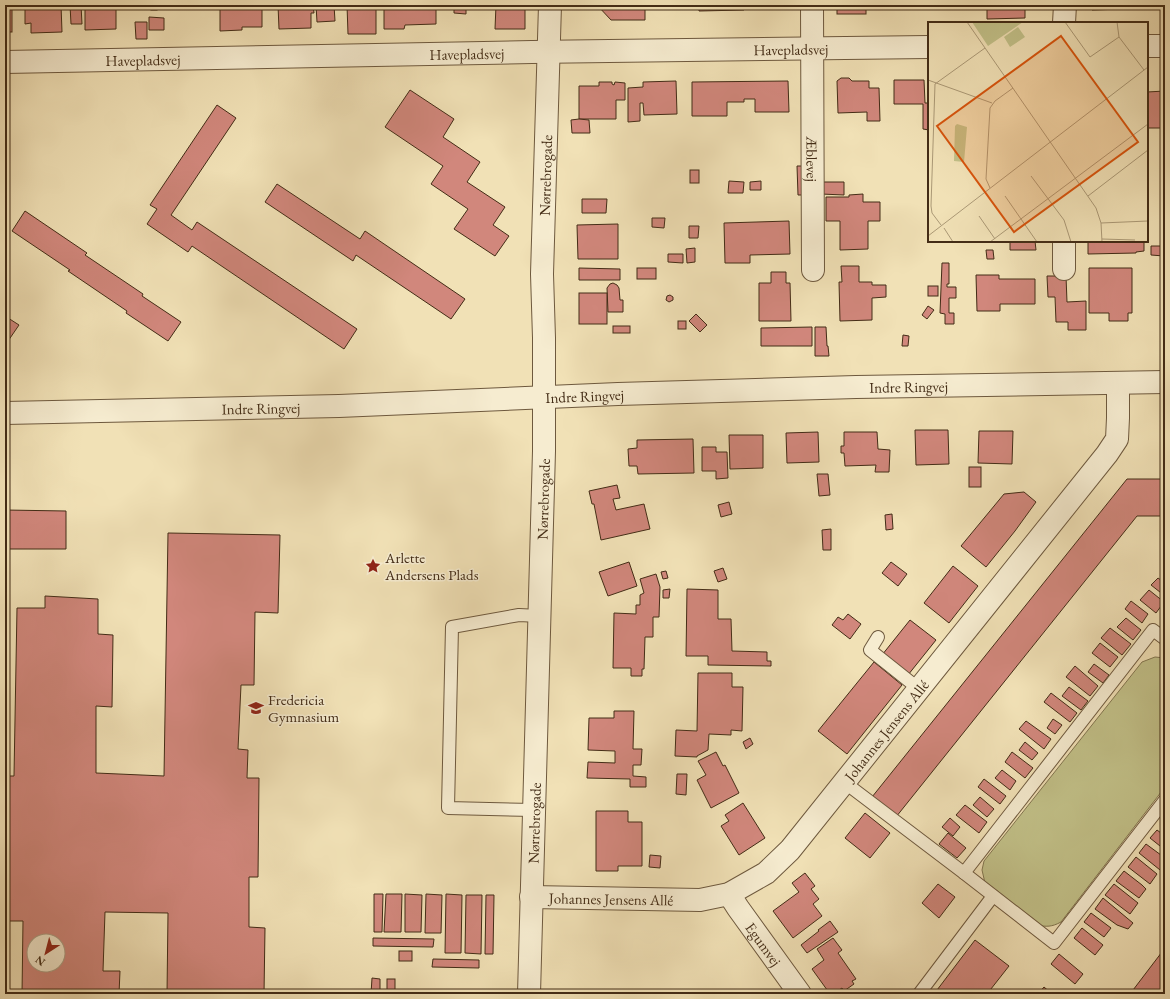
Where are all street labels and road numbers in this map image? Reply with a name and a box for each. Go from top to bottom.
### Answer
street label: Havepladsvej [753,39,828,59]
street label: Havepladsvej [429,43,505,63]
street label: Havepladsvej [105,49,181,70]
street label: Nørrebrogade [534,134,556,216]
street label: Æblevej [803,135,822,182]
street label: Indre Ringvej [869,376,948,396]
street label: Indre Ringvej [545,384,624,407]
street label: Indre Ringvej [221,397,301,418]
street label: Nørrebrogade [532,458,553,540]
street label: Johannes Jensens Allé [838,675,932,786]
street label: Nørrebrogade [523,782,544,864]
street label: Johannes Jensens Allé [547,888,674,909]
street label: Egumvej [742,918,786,970]

